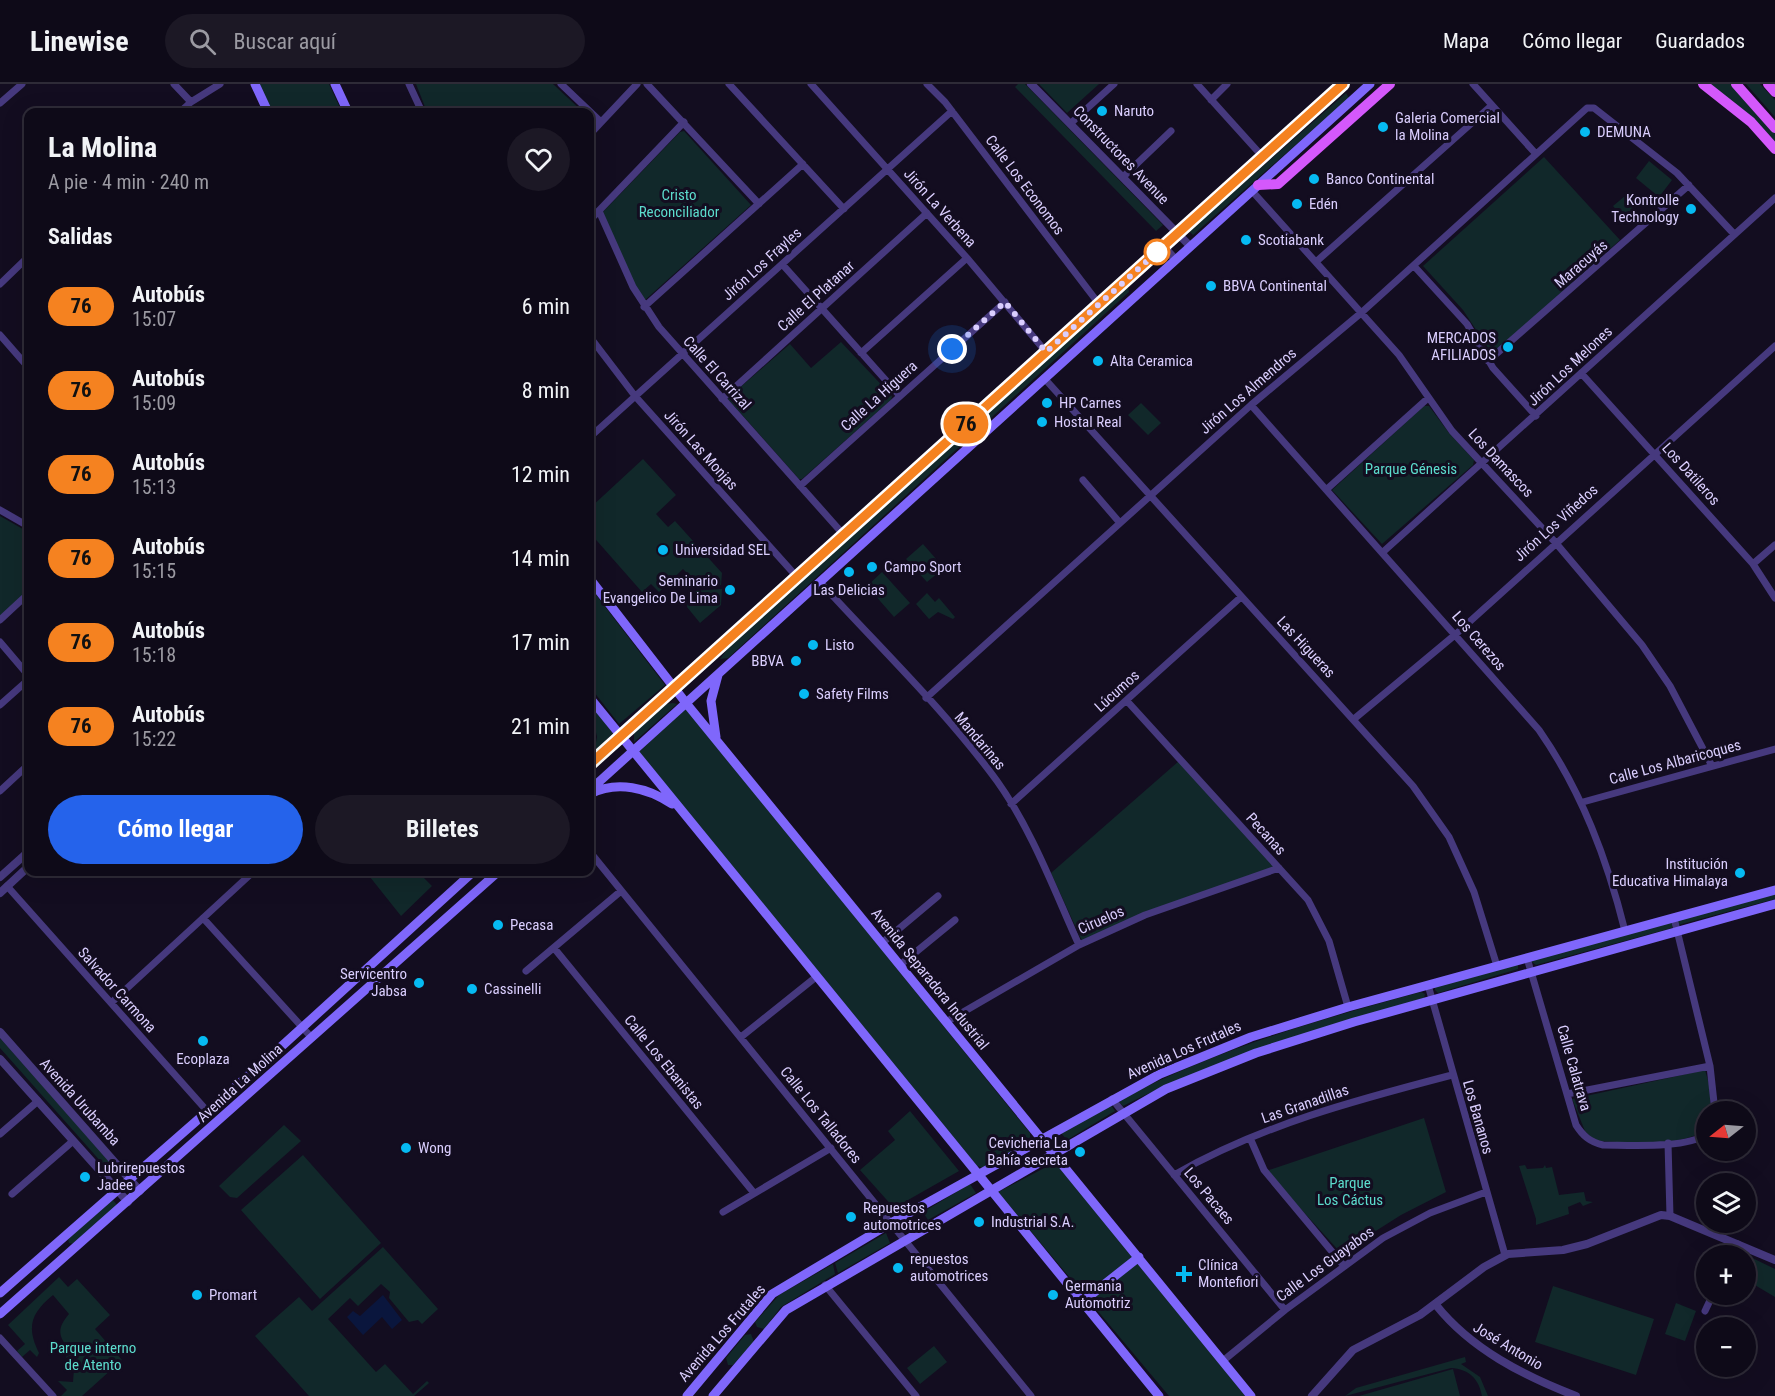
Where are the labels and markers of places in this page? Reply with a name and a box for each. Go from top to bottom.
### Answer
place label: Naruto [1114,102,1154,120]
marker: Naruto [1095,104,1109,118]
place label: Galeria Comercial la Molina [1395,109,1500,144]
marker: Galeria Comercial la Molina [1376,120,1390,134]
place label: DEMUNA [1597,123,1651,141]
marker: DEMUNA [1578,125,1592,139]
place label: Banco Continental [1326,170,1434,188]
marker: Banco Continental [1307,172,1321,186]
place label: Kontrolle Technology [1611,191,1679,226]
place label: Edén [1309,195,1338,213]
marker: Edén [1290,197,1304,211]
marker: Kontrolle Technology [1684,202,1698,216]
place label: Scotiabank [1258,231,1324,249]
marker: Scotiabank [1239,233,1253,247]
unlabelled marker [1144,239,1170,265]
place label: BBVA Continental [1223,277,1327,295]
marker: BBVA Continental [1204,279,1218,293]
place label: MERCADOS AFILIADOS [1427,329,1496,364]
marker: MERCADOS AFILIADOS [1501,340,1515,354]
place label: Alta Ceramica [1110,352,1193,370]
marker: Alta Ceramica [1091,354,1105,368]
place label: HP Carnes [1059,394,1122,412]
marker: HP Carnes [1040,396,1054,410]
place label: Hostal Real [1054,413,1122,431]
marker: Hostal Real [1035,415,1049,429]
place label: Universidad SEL [675,541,770,559]
marker: Universidad SEL [656,543,670,557]
place label: Campo Sport [884,558,961,576]
marker: Campo Sport [865,560,879,574]
marker: Las Delicias [842,565,856,579]
place label: Seminario Evangelico De Lima [603,572,718,607]
place label: Las Delicias [813,581,885,599]
marker: Seminario Evangelico De Lima [723,583,737,597]
place label: Listo [825,636,854,654]
marker: Listo [806,638,820,652]
place label: BBVA [751,652,784,670]
marker: BBVA [789,654,803,668]
place label: Safety Films [816,685,889,703]
marker: Safety Films [797,687,811,701]
place label: Institución Educativa Himalaya [1612,855,1728,890]
marker: Institución Educativa Himalaya [1733,866,1747,880]
place label: Pecasa [510,916,553,934]
marker: Pecasa [491,918,505,932]
place label: Servicentro Jabsa [340,965,407,1000]
marker: Servicentro Jabsa [412,976,426,990]
place label: Cassinelli [484,980,541,998]
marker: Cassinelli [465,982,479,996]
marker: Ecoplaza [196,1034,210,1048]
place label: Ecoplaza [176,1050,230,1068]
place label: Cevicheria La Bahía secreta [987,1134,1068,1169]
place label: Wong [418,1139,451,1157]
marker: Wong [399,1141,413,1155]
marker: Cevicheria La Bahía secreta [1073,1145,1087,1159]
place label: Lubrirepuestos Jadee [97,1159,185,1194]
marker: Lubrirepuestos Jadee [78,1170,92,1184]
place label: Repuestos automotrices [863,1199,941,1234]
marker: Repuestos automotrices [844,1210,858,1224]
place label: Industrial S.A. [991,1213,1074,1231]
marker: Industrial S.A. [972,1215,986,1229]
place label: repuestos automotrices [910,1250,988,1285]
place label: Clínica Montefiori [1198,1256,1259,1291]
marker: repuestos automotrices [891,1261,905,1275]
marker: Clínica Montefiori [1175,1265,1193,1283]
place label: Germania Automotriz [1065,1277,1131,1312]
place label: Promart [209,1286,257,1304]
marker: Promart [190,1288,204,1302]
marker: Germania Automotriz [1046,1288,1060,1302]

